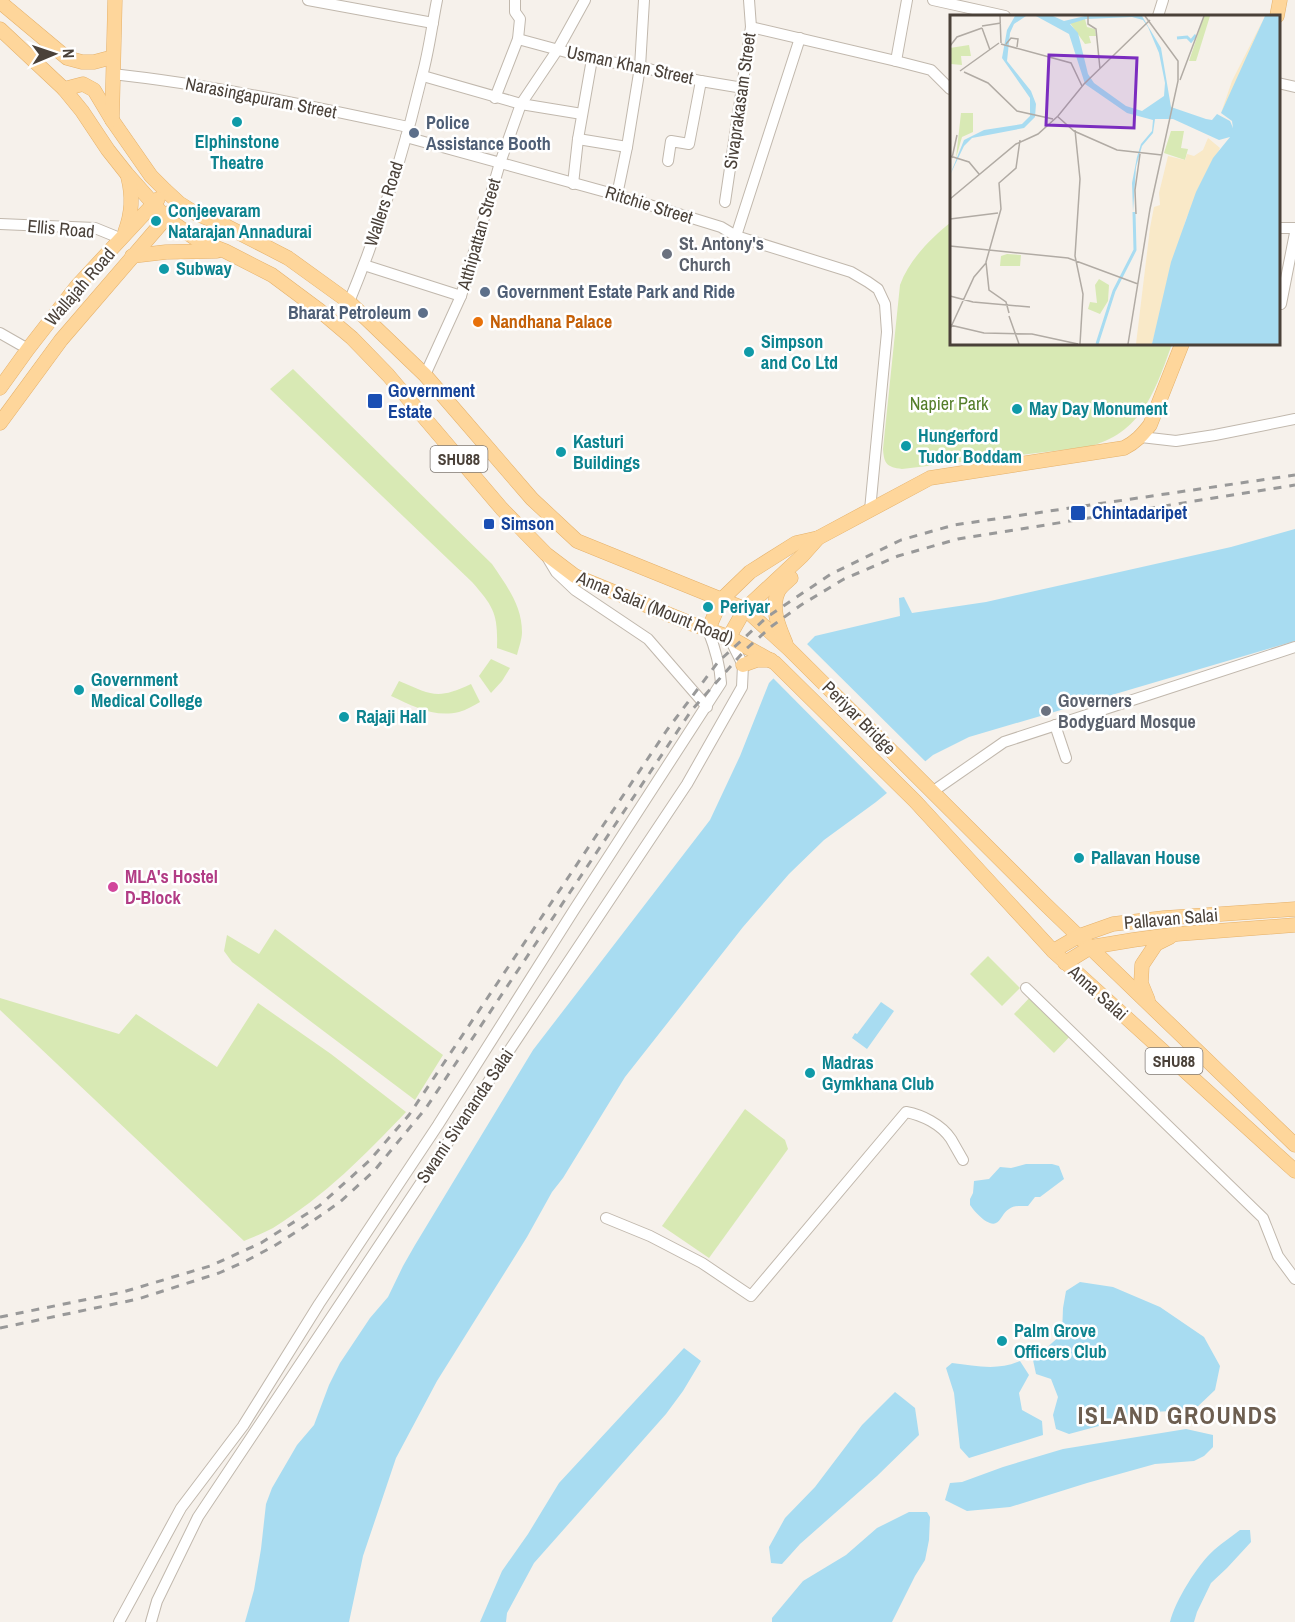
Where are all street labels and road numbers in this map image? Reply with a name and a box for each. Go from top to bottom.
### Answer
street label: Sivaprakasam Street [718,31,761,171]
street label: Usman Khan Street [565,39,696,90]
street label: Narasingapuram Street [183,71,339,124]
street label: Wallers Road [358,158,409,250]
street label: Atthipattan Street [450,175,506,293]
street label: Ritchie Street [602,179,696,230]
street label: Ellis Road [26,213,96,244]
street label: Wallajah Road [39,242,120,331]
road number: SHU88 [430,446,488,472]
street label: Anna Salai (Mount Road) [572,564,737,650]
street label: Periyar Bridge [817,675,902,760]
street label: Pallavan Salai [1123,902,1219,935]
street label: Anna Salai [1062,959,1134,1026]
street label: Swami Sivananda Salai [410,1043,519,1188]
road number: SHU88 [1146,1048,1202,1074]

